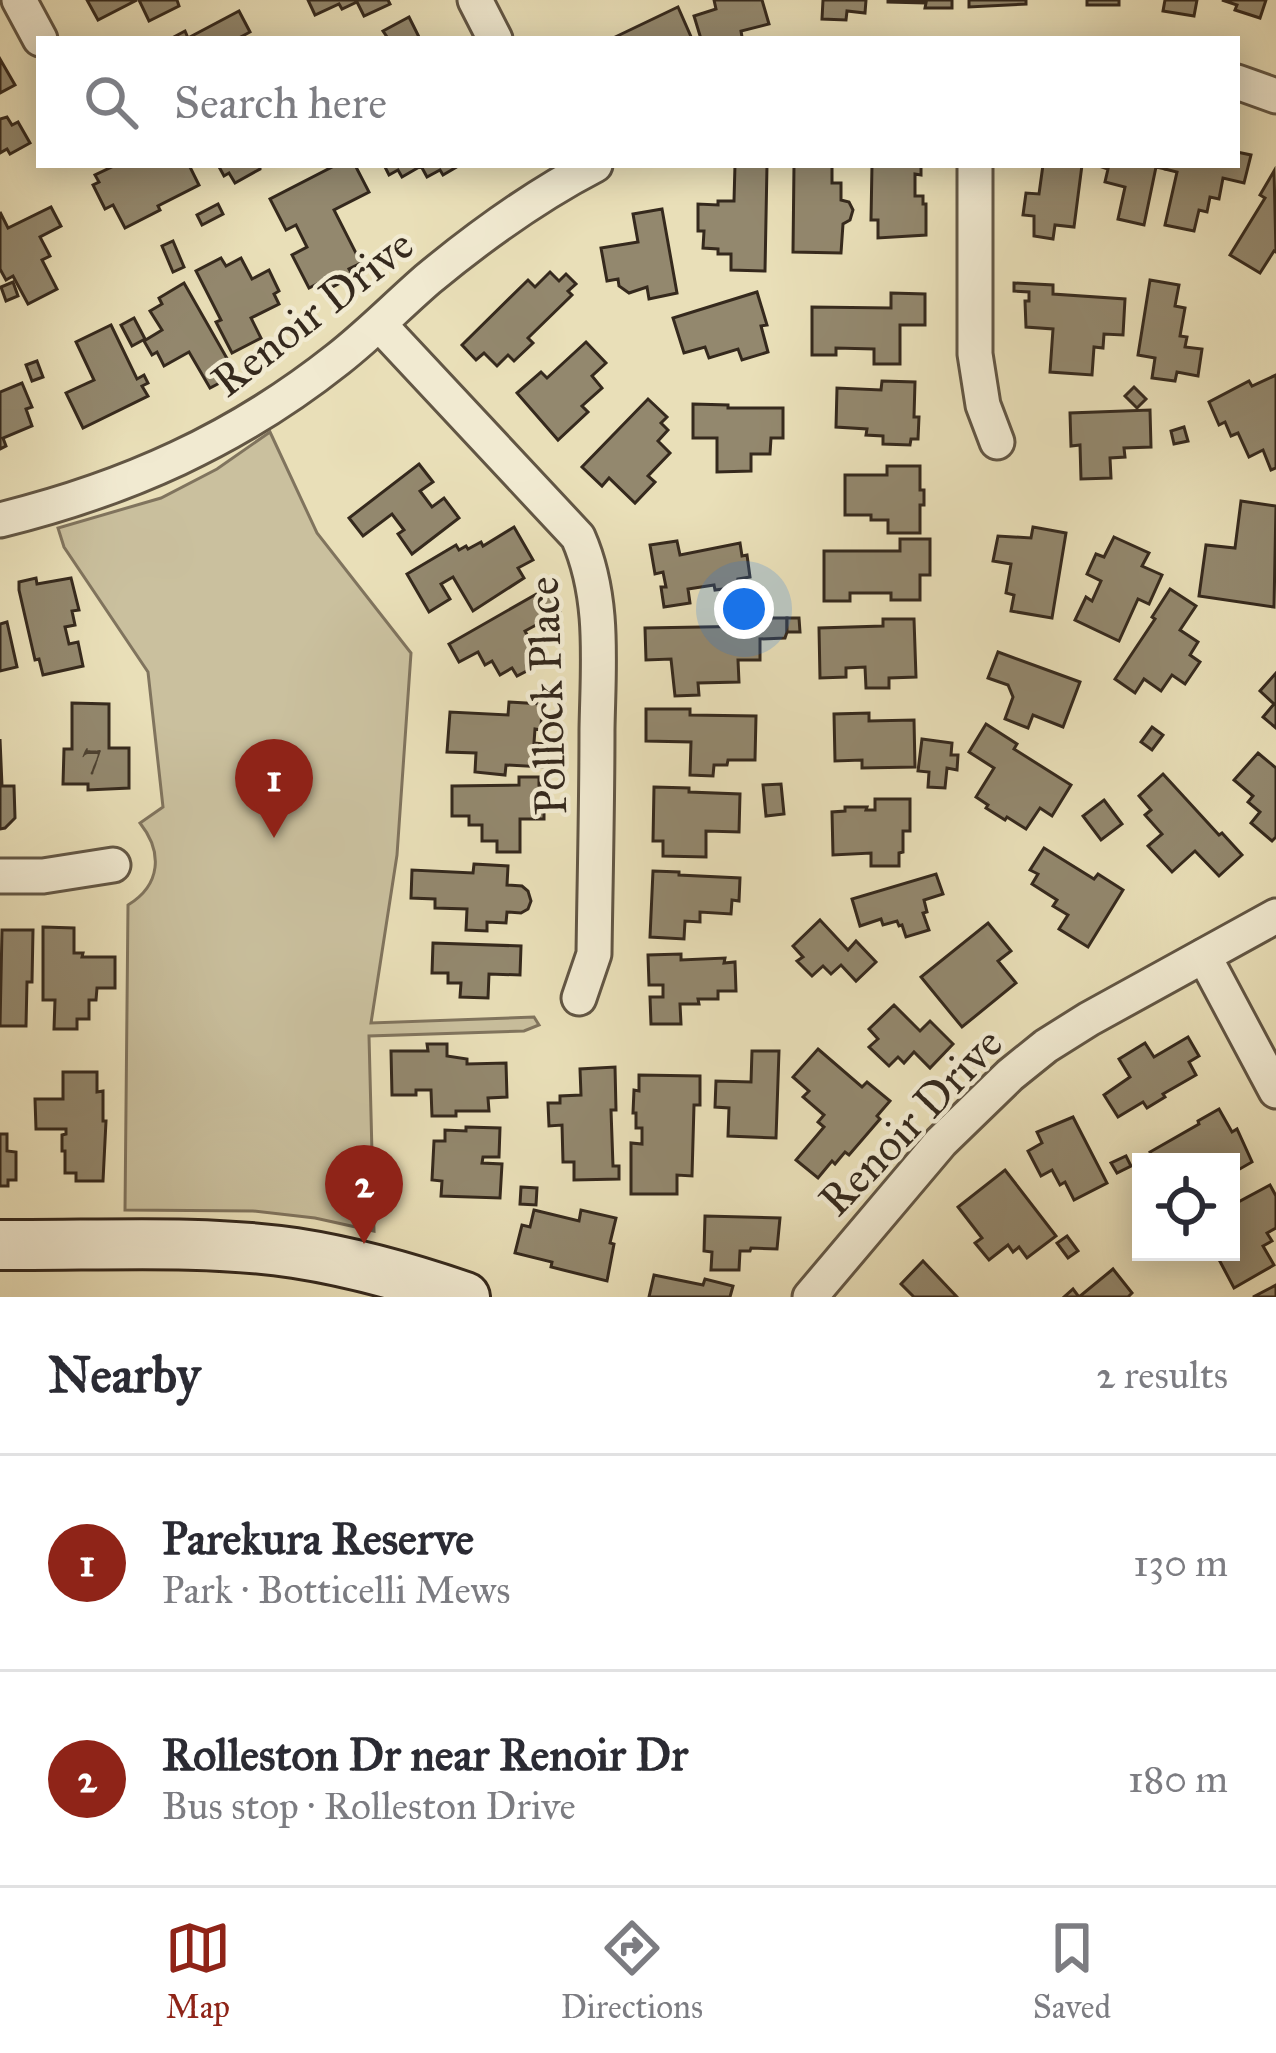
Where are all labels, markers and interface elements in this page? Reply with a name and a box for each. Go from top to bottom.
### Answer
search box [36,36,1240,168]
icon: search [78,69,144,135]
text: Search here [174,75,387,130]
street label: Renoir Drive [201,217,424,408]
street label: Pollock Place [515,576,578,816]
your location [714,579,774,639]
house number: 7 [82,731,102,779]
pin: 1 [235,739,313,838]
street label: Renoir Drive [807,1016,1014,1227]
pin: 2 [325,1145,403,1244]
map controls [1132,1153,1240,1261]
button: locate [1132,1153,1240,1261]
text: Nearby [48,1344,200,1406]
text: 2 results [1096,1351,1228,1399]
text: Parekura Reserve [162,1511,474,1566]
text: 1 [79,1539,95,1587]
text: 130 m [1133,1539,1228,1587]
text: Park · Botticelli Mews [162,1566,511,1614]
text: Rolleston Dr near Renoir Dr [162,1727,688,1782]
text: 2 [77,1755,97,1803]
text: 180 m [1128,1755,1228,1803]
text: Bus stop · Rolleston Drive [162,1782,576,1830]
tab: Map [165,1915,231,2027]
tab: Directions [561,1915,703,2027]
tab: Saved [1033,1915,1111,2027]

